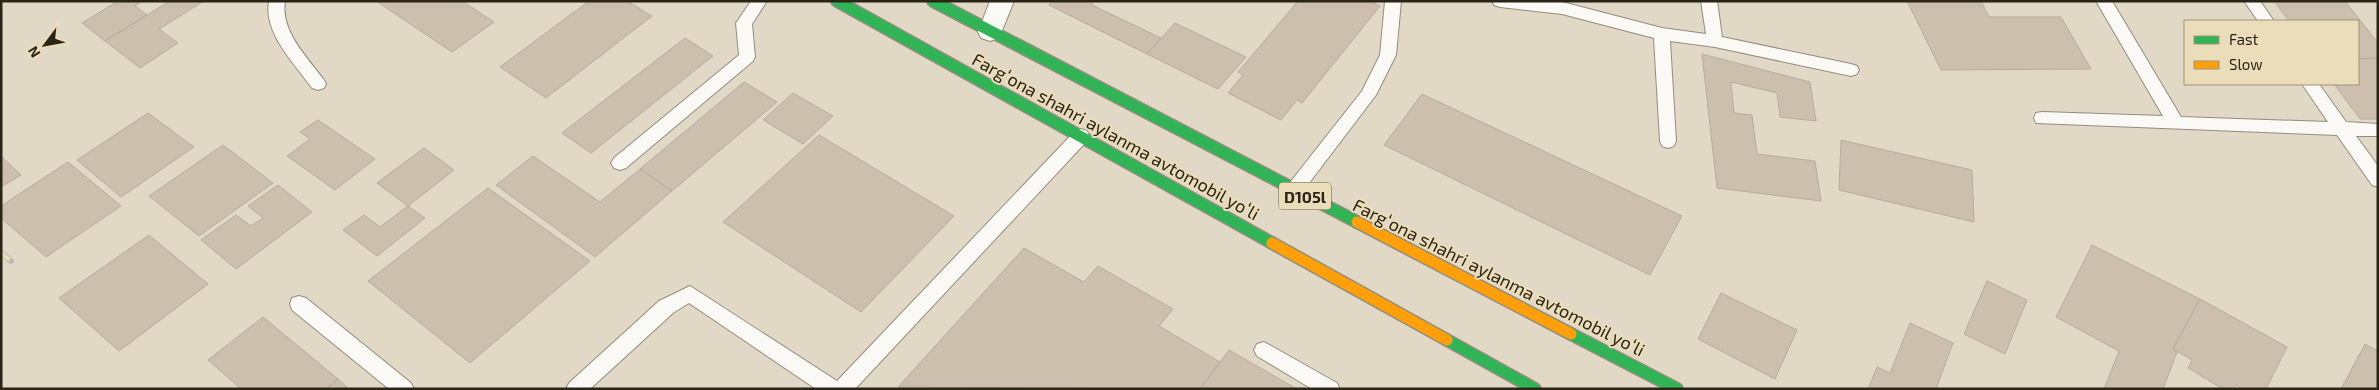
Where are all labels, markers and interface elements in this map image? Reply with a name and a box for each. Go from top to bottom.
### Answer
north arrow [20,20,70,70]
legend [2184,20,2359,85]
text: Fast [2229,30,2259,48]
text: N [24,43,43,61]
street label: Fargʻona shahri aylanma avtomobil yoʻli [969,48,1263,224]
text: Slow [2229,55,2263,73]
road number: D105l [1279,182,1331,210]
street label: Fargʻona shahri aylanma avtomobil yoʻli [1349,193,1649,361]

